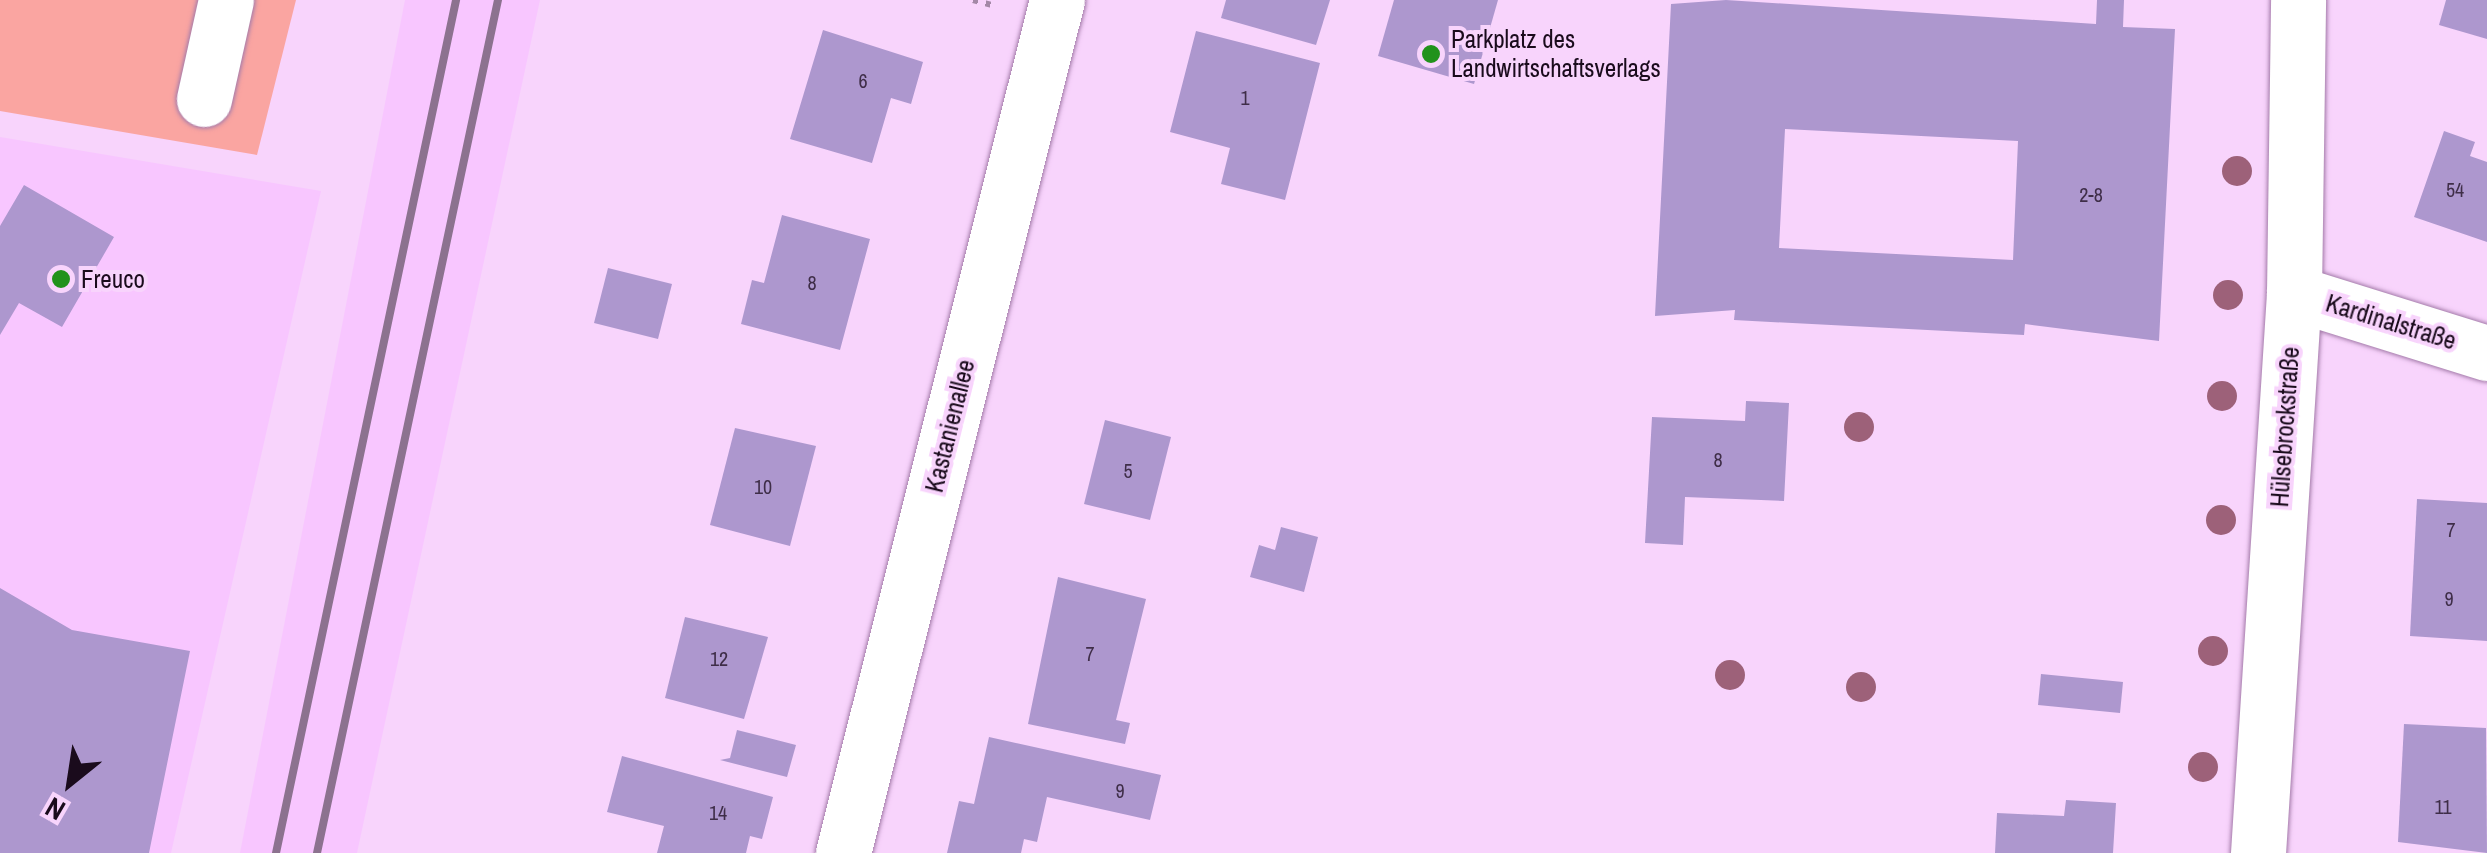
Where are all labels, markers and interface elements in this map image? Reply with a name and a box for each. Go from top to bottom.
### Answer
place label: Parkplatz des Landwirtschaftsverlags [1451,25,1661,84]
marker: Parkplatz des Landwirtschaftsverlags [1420,43,1442,65]
house number: 6 [858,68,868,92]
house number: 1 [1240,85,1250,109]
house number: 54 [2446,177,2464,201]
house number: 2-8 [2079,182,2103,206]
place label: Freuco [81,264,145,294]
marker: Freuco [50,268,72,290]
house number: 8 [807,270,817,294]
street label: Kardinalstraße [2322,288,2460,356]
street label: Hülsebrockstraße [2264,346,2306,508]
street label: Kastanienallee [919,357,981,495]
house number: 8 [1713,447,1723,471]
house number: 5 [1123,458,1133,482]
house number: 10 [754,474,772,498]
house number: 7 [2446,517,2456,541]
house number: 9 [2444,586,2454,610]
house number: 7 [1085,641,1095,665]
house number: 12 [710,646,728,670]
north arrow [20,733,120,833]
house number: 9 [1115,778,1125,802]
text: N [38,788,72,830]
house number: 11 [2434,794,2452,818]
house number: 14 [709,800,727,824]

